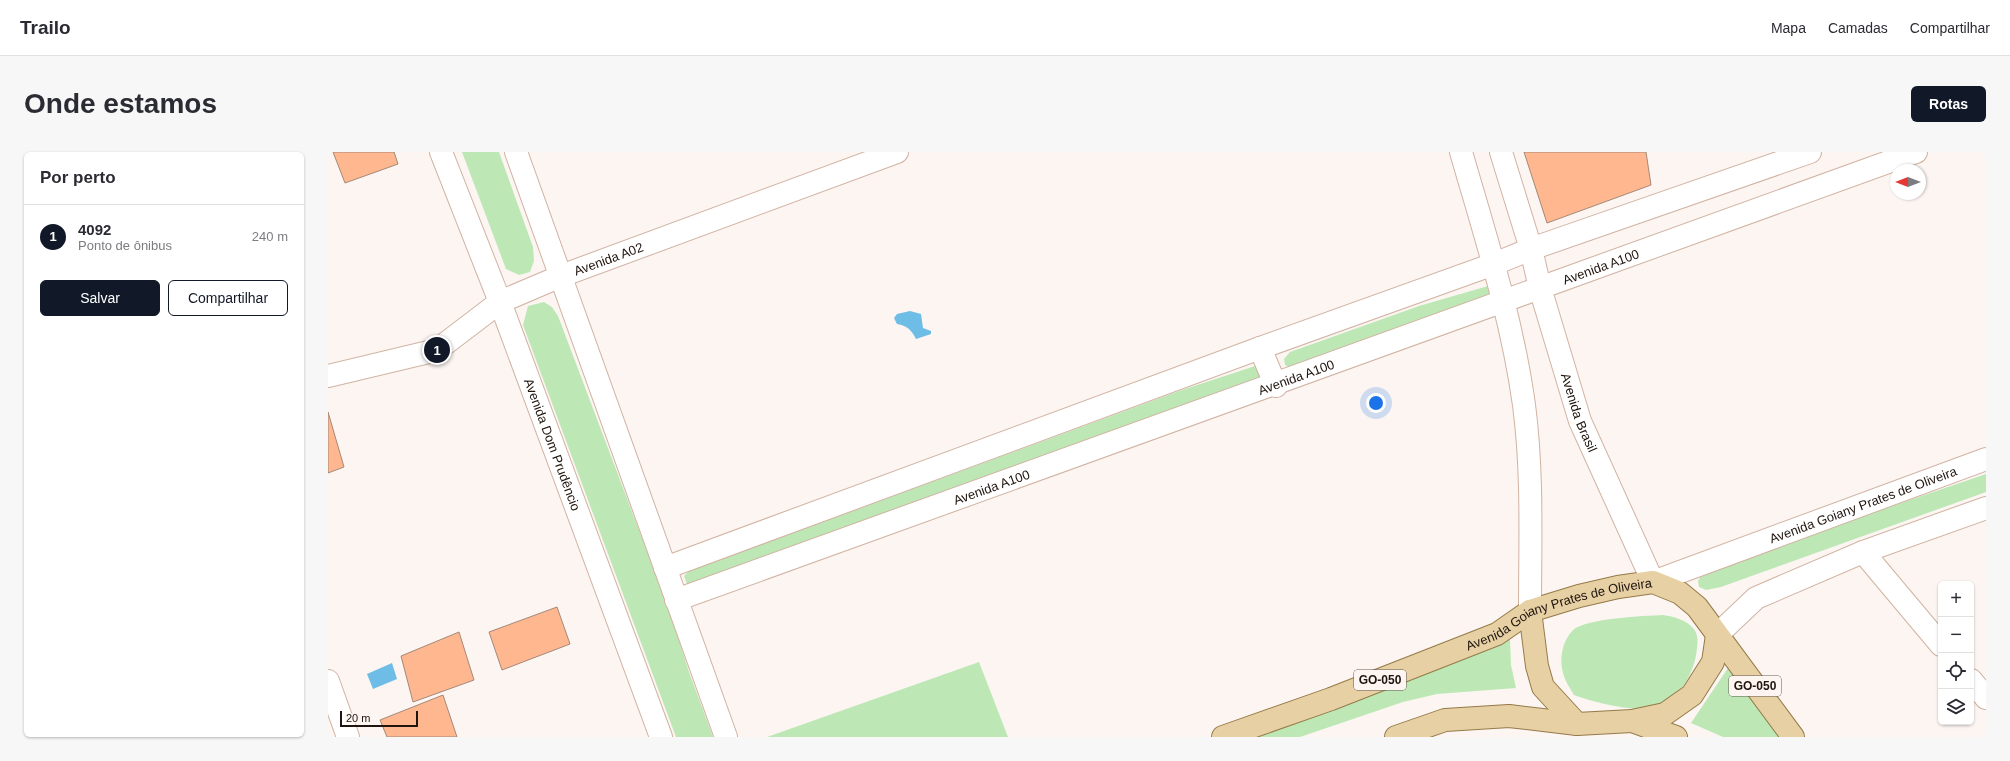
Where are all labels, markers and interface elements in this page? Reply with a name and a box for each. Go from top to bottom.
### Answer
text: Trailo [20,17,71,38]
text: Mapa [1771,20,1806,36]
text: Camadas [1828,20,1888,36]
text: Compartilhar [1910,20,1990,36]
button: Rotas [1911,86,1986,122]
text: Onde estamos [24,88,217,119]
north arrow [1890,164,1926,200]
text: Por perto [40,168,116,187]
text: 4092 [78,221,111,238]
text: 1 [49,229,57,244]
text: 240 m [252,229,288,244]
text: Ponto de ônibus [78,238,172,253]
street label: Avenida A02 [572,239,645,279]
street label: Avenida A100 [1561,246,1641,288]
button: Salvar [40,280,160,316]
button: Compartilhar [168,280,288,316]
pin: 1 [424,335,450,365]
street label: Avenida A100 [1256,357,1336,398]
street label: Avenida Brasil [1558,371,1600,454]
street label: Avenida Dom Prudêncio [521,376,584,513]
your location [1366,393,1386,413]
street label: Avenida Goiany Prates de Oliveira [1767,463,1960,546]
street label: Avenida A100 [951,467,1032,508]
street label: Avenida Goiany Prates de Oliveira [1464,575,1654,654]
map controls [1938,581,1974,725]
button: + [1938,581,1974,617]
button: − [1938,617,1974,653]
button: locate [1938,653,1974,689]
road number: GO-050 [1354,670,1406,690]
road number: GO-050 [1729,676,1781,696]
button: layers [1938,689,1974,725]
scale bar [340,709,418,728]
text: 20 m [346,712,370,724]

